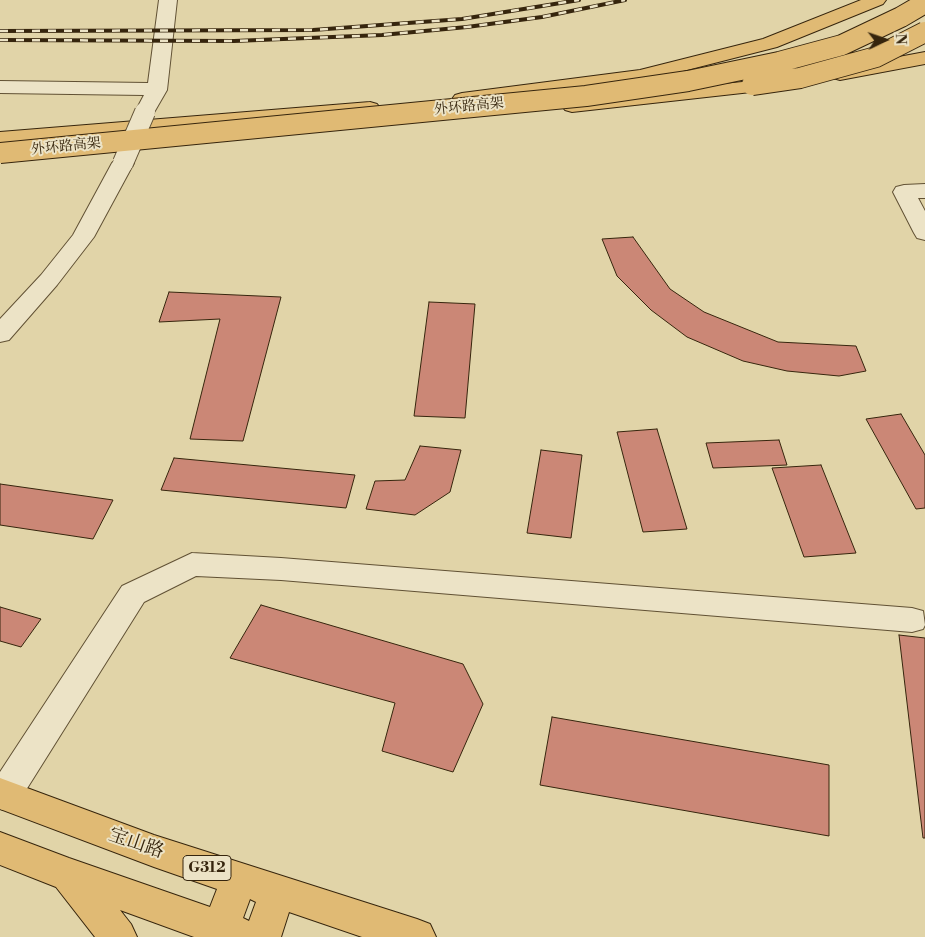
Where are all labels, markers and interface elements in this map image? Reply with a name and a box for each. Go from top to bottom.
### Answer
north arrow [860,15,910,65]
text: N [891,33,909,45]
street label: 外环路高架 [433,95,505,119]
street label: 外环路高架 [30,135,102,159]
street label: 宝山路 [105,824,167,864]
road number: G312 [183,856,231,880]

